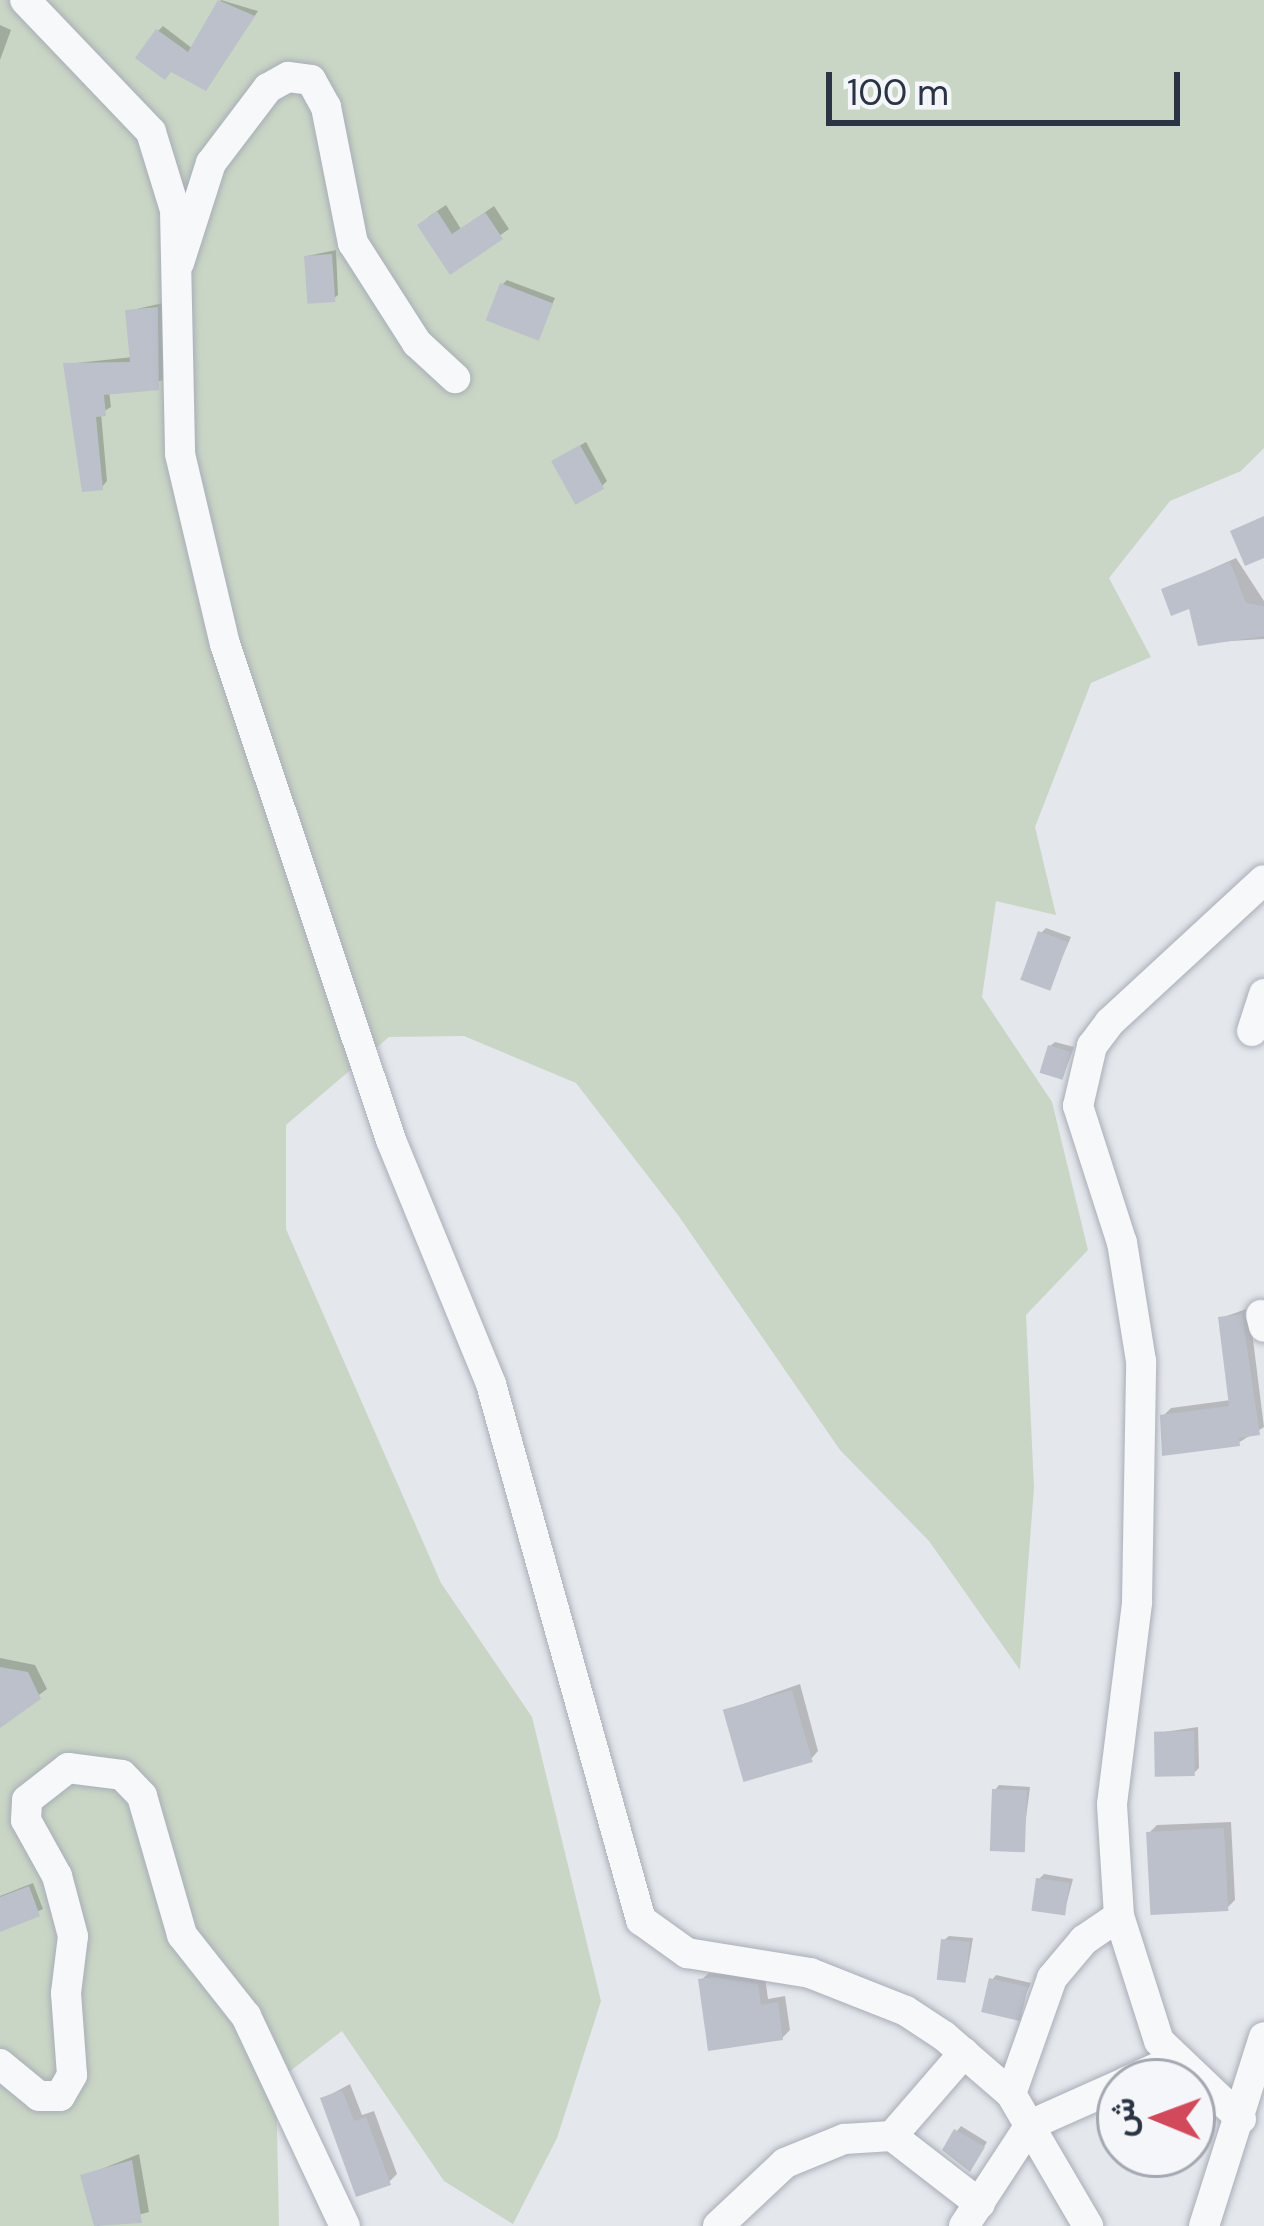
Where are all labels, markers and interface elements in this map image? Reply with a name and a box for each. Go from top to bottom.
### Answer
scale bar [832,48,1186,122]
text: 100 m [847,69,949,116]
north arrow [1096,2058,1216,2178]
text: ش [1101,2097,1144,2138]

